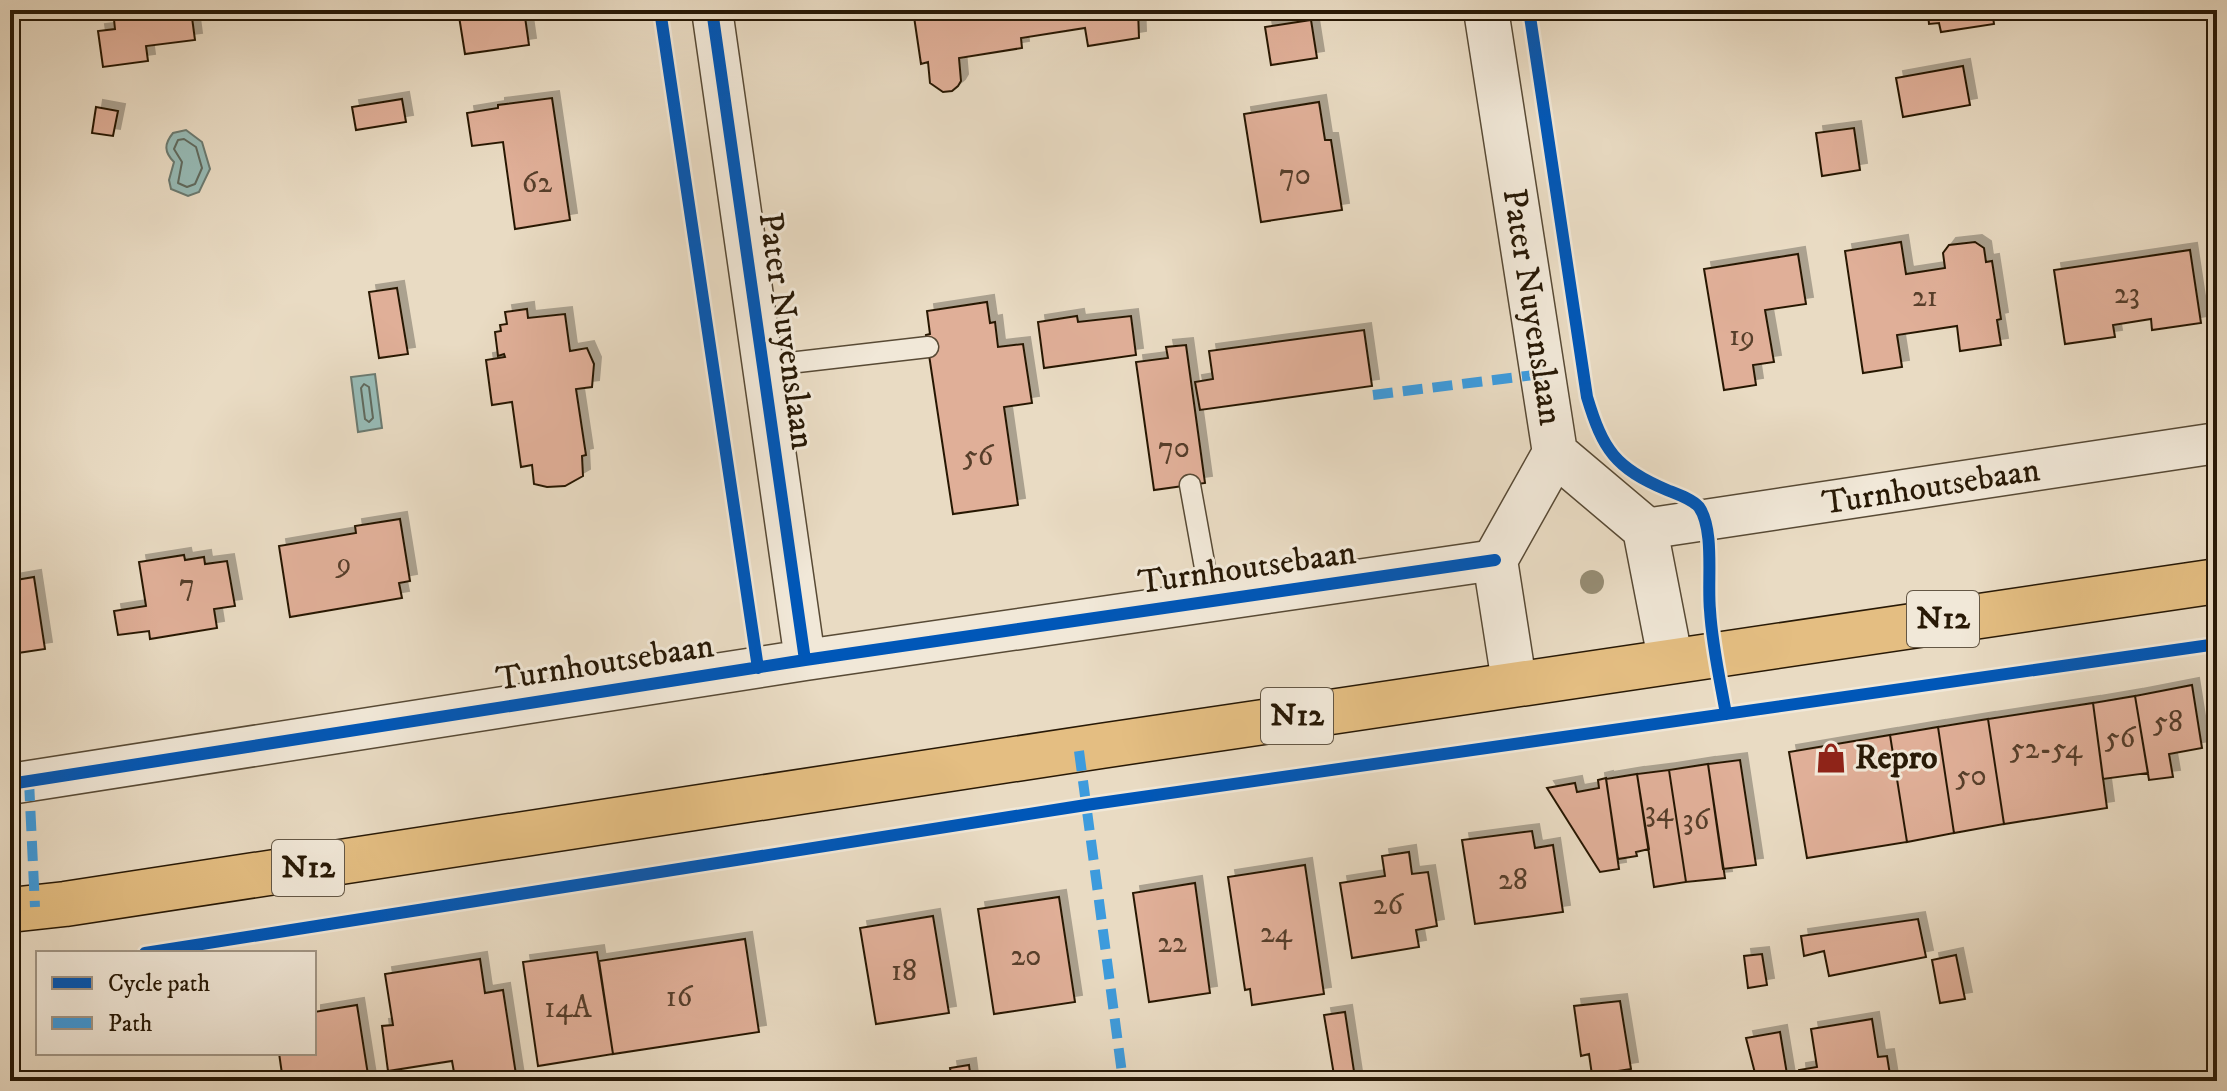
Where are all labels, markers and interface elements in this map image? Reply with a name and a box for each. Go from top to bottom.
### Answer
house number: 70 [1279,157,1311,194]
house number: 62 [522,165,552,202]
street label: Pater Nuyenslaan [1493,186,1571,428]
street label: Pater Nuyenslaan [749,210,823,452]
house number: 23 [2114,276,2140,313]
house number: 21 [1912,279,1938,316]
house number: 19 [1729,318,1755,355]
house number: 70 [1158,430,1190,467]
house number: 56 [963,438,995,475]
street label: Turnhoutsebaan [1819,449,2043,525]
street label: Turnhoutsebaan [1135,532,1359,604]
house number: 9 [335,545,351,582]
house number: 7 [179,567,195,604]
road number: N12 [1907,591,1979,647]
street label: Turnhoutsebaan [493,625,717,701]
road number: N12 [1261,688,1333,744]
house number: 58 [2153,704,2183,741]
house number: 56 [2105,720,2137,757]
house number: 52-54 [2010,731,2083,768]
place label: Repro [1855,737,1938,779]
shop icon: Repro [1814,741,1848,775]
house number: 50 [1955,758,1987,795]
house number: 34 [1645,794,1674,831]
house number: 36 [1683,802,1711,839]
road number: N12 [272,840,344,896]
house number: 28 [1498,862,1528,899]
house number: 26 [1373,887,1405,924]
house number: 24 [1260,915,1293,952]
house number: 22 [1157,925,1187,962]
house number: 20 [1011,938,1041,975]
legend [36,951,316,1055]
house number: 18 [891,953,917,990]
text: Cycle path [108,969,210,999]
house number: 16 [666,979,694,1016]
house number: 14A [544,990,593,1027]
text: Path [108,1009,153,1039]

